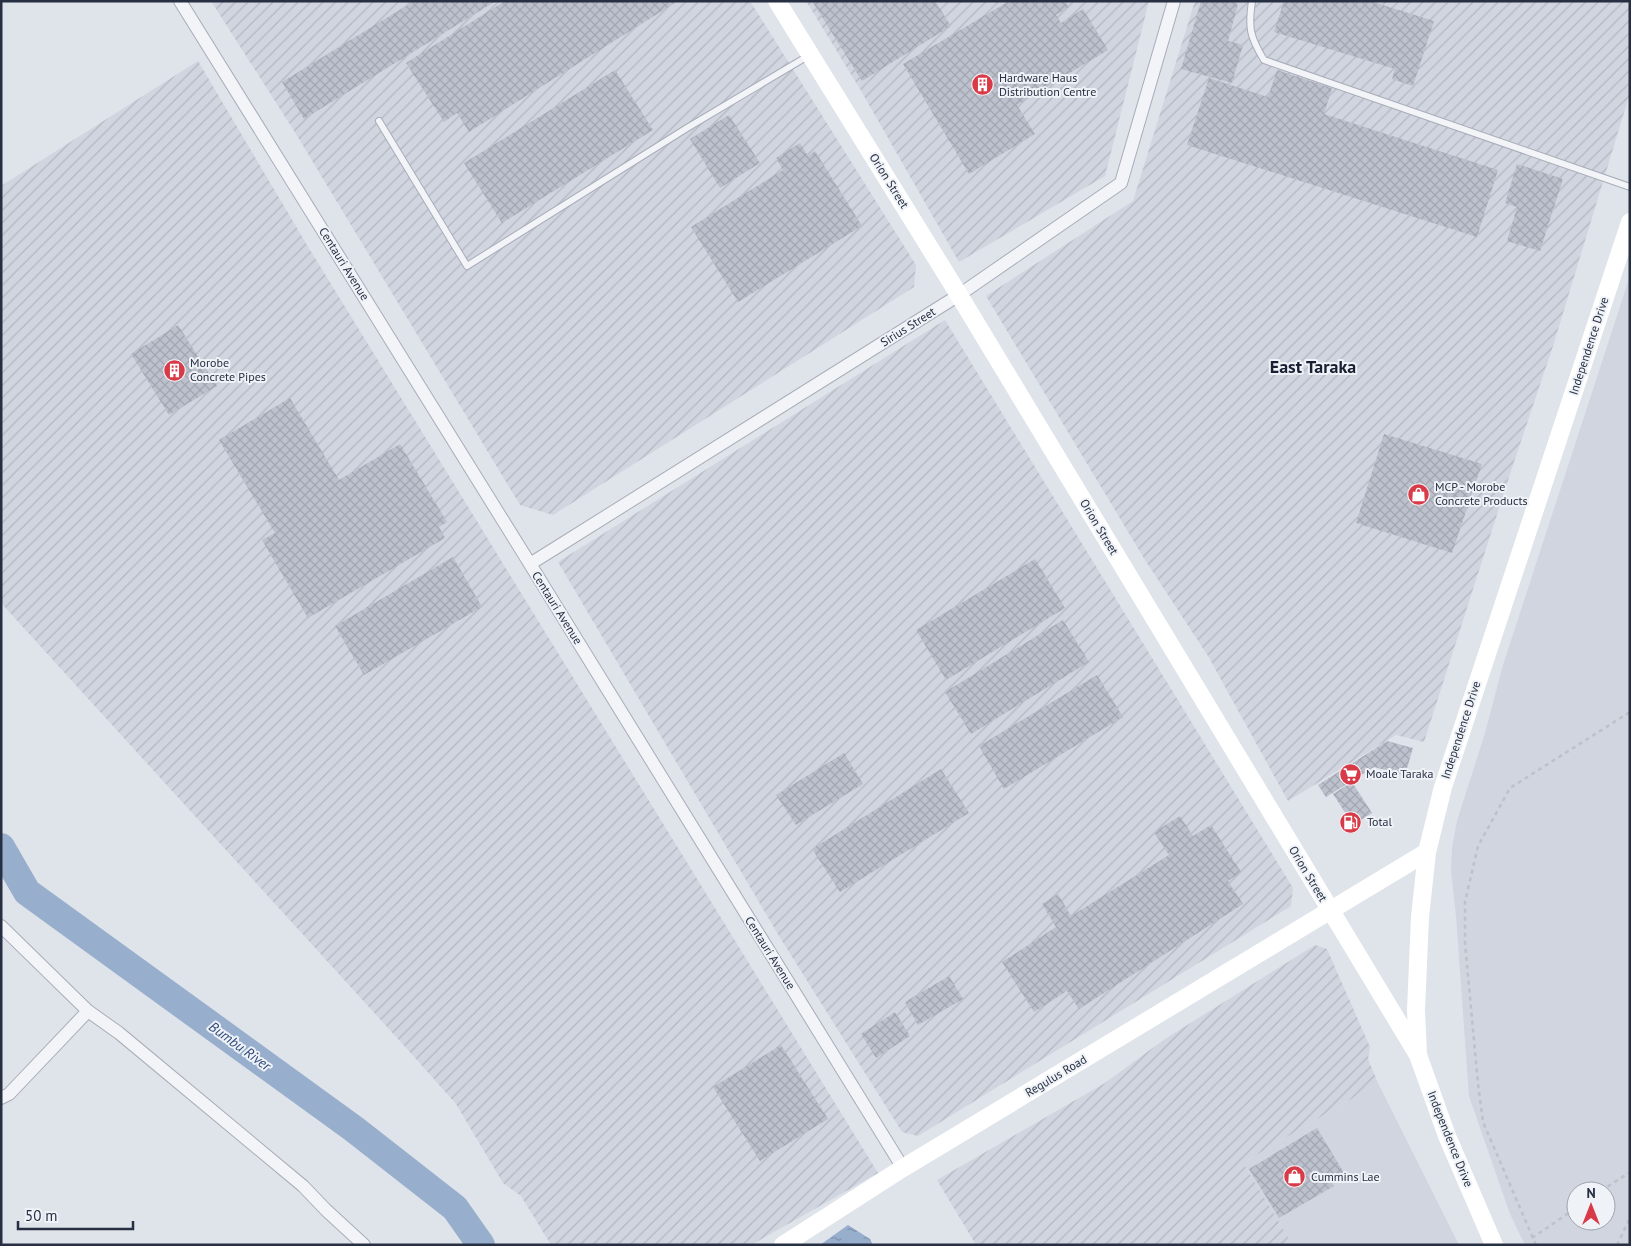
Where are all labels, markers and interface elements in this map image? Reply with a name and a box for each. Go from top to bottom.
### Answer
place label: Hardware Haus Distribution Centre [999,70,1096,99]
building icon: Hardware Haus Distribution Centre [971,73,995,97]
street label: Orion Street [867,150,912,211]
street label: Centauri Avenue [316,224,373,303]
street label: Independence Drive [1566,295,1611,397]
street label: Sirius Street [877,304,938,349]
place label: Morobe Concrete Pipes [190,355,266,384]
district label: East Taraka [1270,355,1356,378]
building icon: Morobe Concrete Pipes [162,358,186,382]
place label: MCP - Morobe Concrete Products [1435,479,1528,508]
shop icon: MCP - Morobe Concrete Products [1407,482,1431,506]
street label: Orion Street [1077,496,1122,557]
street label: Centauri Avenue [529,568,586,647]
street label: Independence Drive [1438,679,1483,781]
supermarket icon: Moale Taraka [1338,762,1362,786]
place label: Moale Taraka [1366,766,1433,781]
fuel station icon: Total [1339,810,1363,834]
place label: Total [1367,814,1393,829]
street label: Orion Street [1286,843,1331,904]
street label: Centauri Avenue [742,913,799,992]
water label: Bumbu River [205,1017,276,1075]
street label: Regulus Road [1022,1051,1089,1100]
street label: Independence Drive [1424,1089,1477,1189]
shop icon: Cummins Lae [1283,1165,1307,1189]
place label: Cummins Lae [1311,1169,1380,1184]
north arrow [1566,1181,1616,1231]
text: N [1586,1184,1596,1202]
scale bar [18,1198,132,1230]
text: 50 m [25,1206,58,1225]

